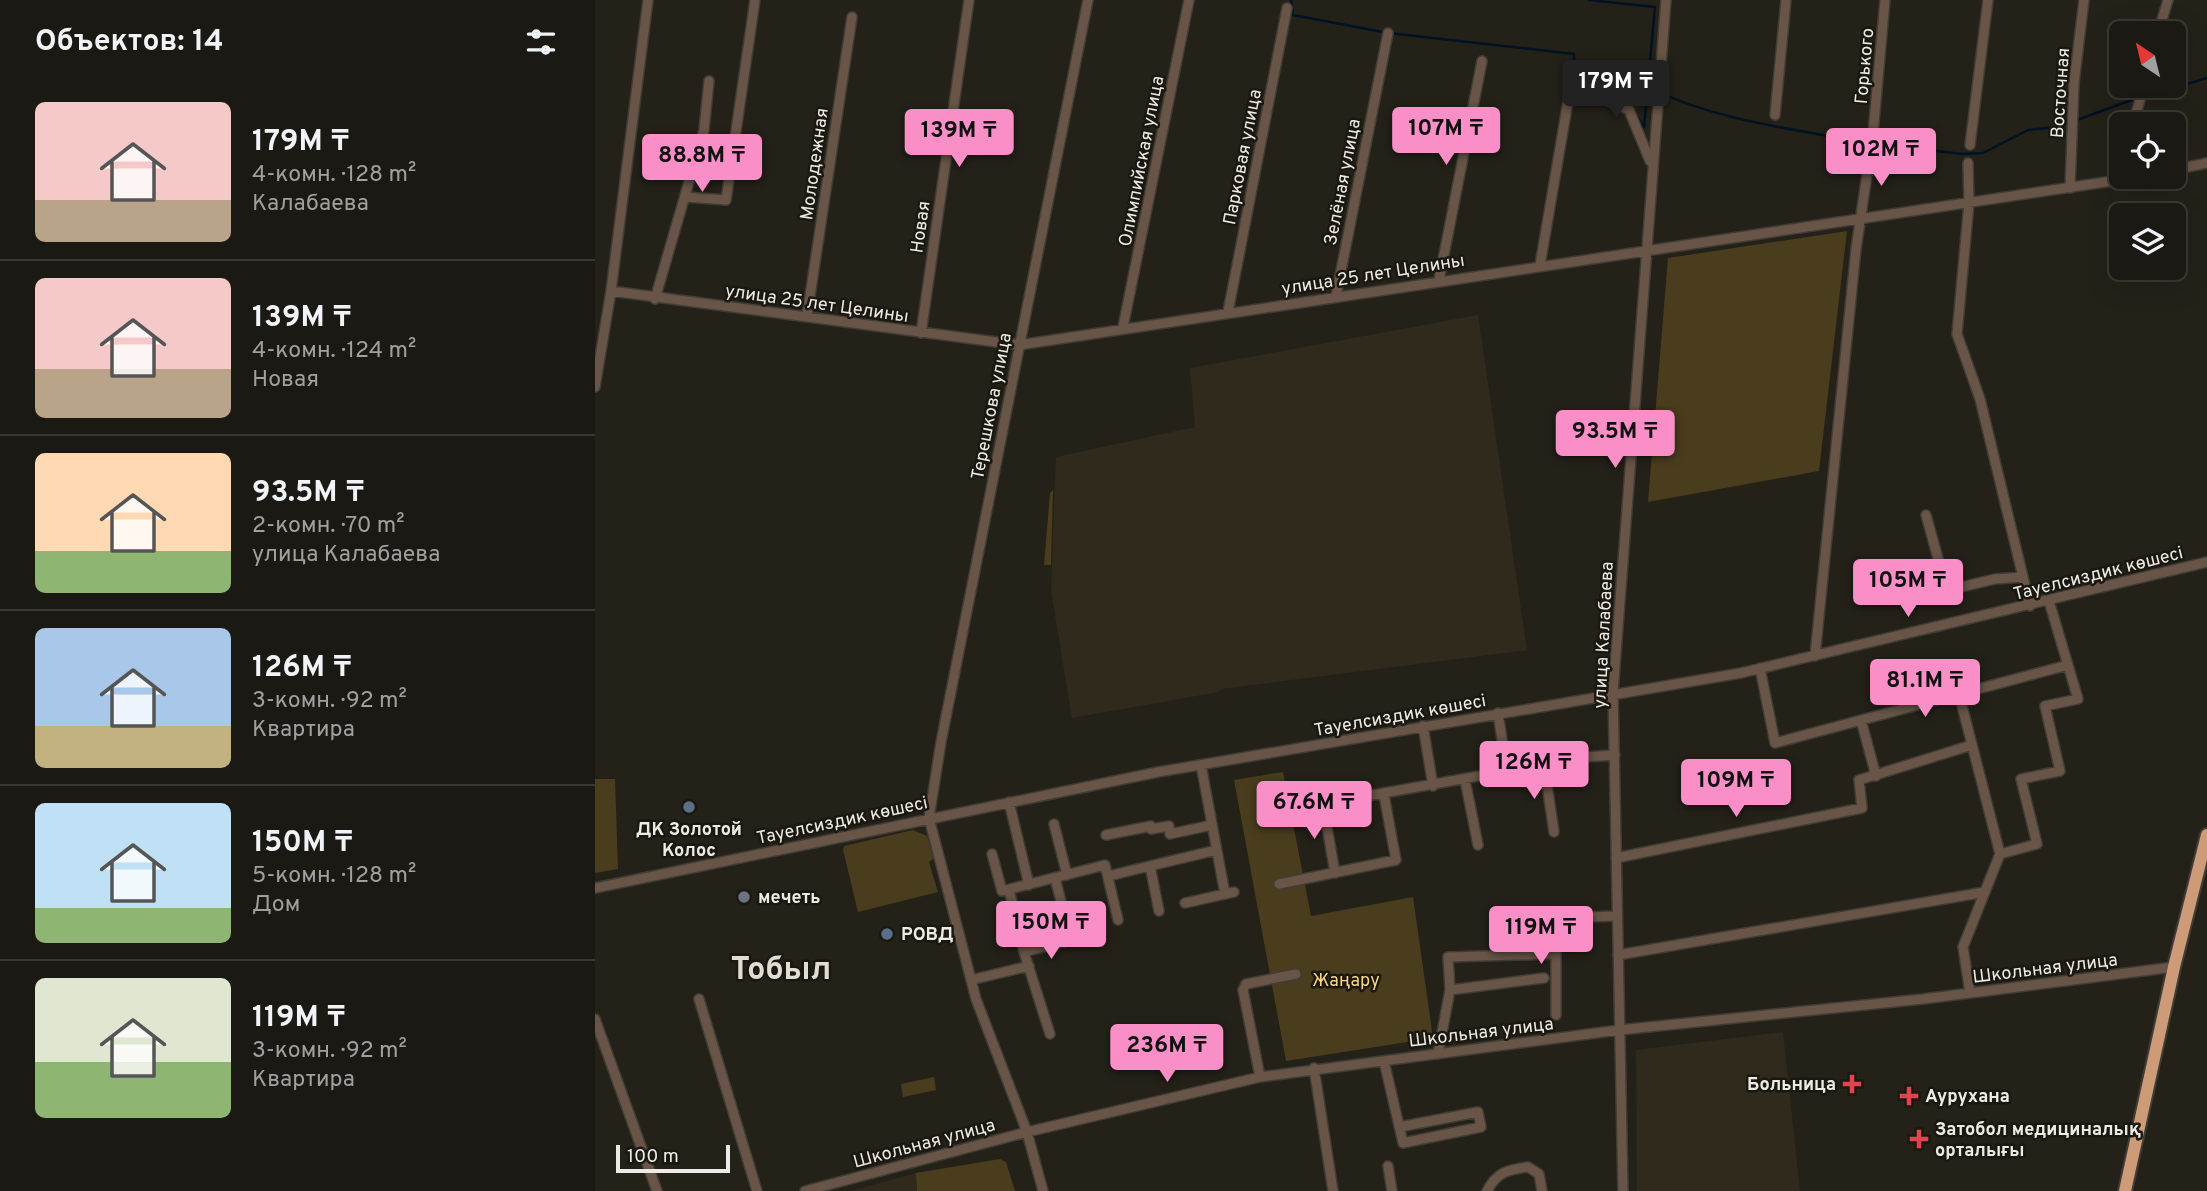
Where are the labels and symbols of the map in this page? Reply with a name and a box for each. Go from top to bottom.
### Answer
north arrow [2109,21,2186,98]
street label: Горького [1851,27,1880,105]
street label: Восточная [2047,47,2076,139]
pin: 179M ₸ [1559,60,1673,120]
street label: Олимпийская улица [1115,74,1170,249]
street label: Парковая улица [1219,87,1268,227]
street label: Молодежная [796,107,835,222]
pin: 107M ₸ [1389,108,1503,167]
pin: 139M ₸ [902,110,1016,169]
street label: Зелёная улица [1320,117,1367,248]
pin: 102M ₸ [1824,128,1938,188]
pin: 88.8M ₸ [637,134,767,194]
street label: Новая [906,200,937,255]
street label: улица 25 лет Целины [1280,250,1466,301]
street label: улица 25 лет Целины [724,280,910,329]
street label: Терешкова улица [967,331,1018,482]
pin: 93.5M ₸ [1550,410,1680,470]
street label: Тауелсиздик көшесі [2011,542,2186,607]
pin: 105M ₸ [1851,560,1965,619]
street label: улица Калабаева [1589,561,1620,709]
pin: 81.1M ₸ [1860,660,1990,719]
street label: Тауелсиздик көшесі [1312,690,1488,743]
pin: 126M ₸ [1477,742,1591,801]
pin: 109M ₸ [1679,760,1793,819]
pin: 67.6M ₸ [1249,782,1379,841]
street label: Тауелсиздик көшесі [755,792,930,851]
marker: ДК Золотой Колос [681,799,697,815]
place label: ДК Золотой Колос [636,819,742,863]
place label: мечеть [758,887,820,910]
marker: мечеть [736,889,752,905]
pin: 150M ₸ [994,902,1108,961]
pin: 119M ₸ [1484,906,1598,966]
place label: РОВД [901,924,953,947]
marker: РОВД [879,926,895,942]
street label: Школьная улица [1971,949,2119,990]
district label: Тобыл [731,951,831,991]
park label: Жаңару [1312,970,1380,993]
street label: Школьная улица [1407,1013,1555,1054]
pin: 236M ₸ [1110,1024,1224,1084]
place label: Больница [1747,1074,1836,1097]
marker: Больница [1842,1074,1862,1094]
marker: Аурухана [1899,1086,1919,1106]
place label: Аурухана [1925,1086,2010,1109]
street label: Школьная улица [851,1114,998,1174]
place label: Затобол медициналық орталығы [1935,1119,2141,1163]
marker: Затобол медициналық орталығы [1909,1129,1929,1149]
scale bar [616,1142,730,1174]

